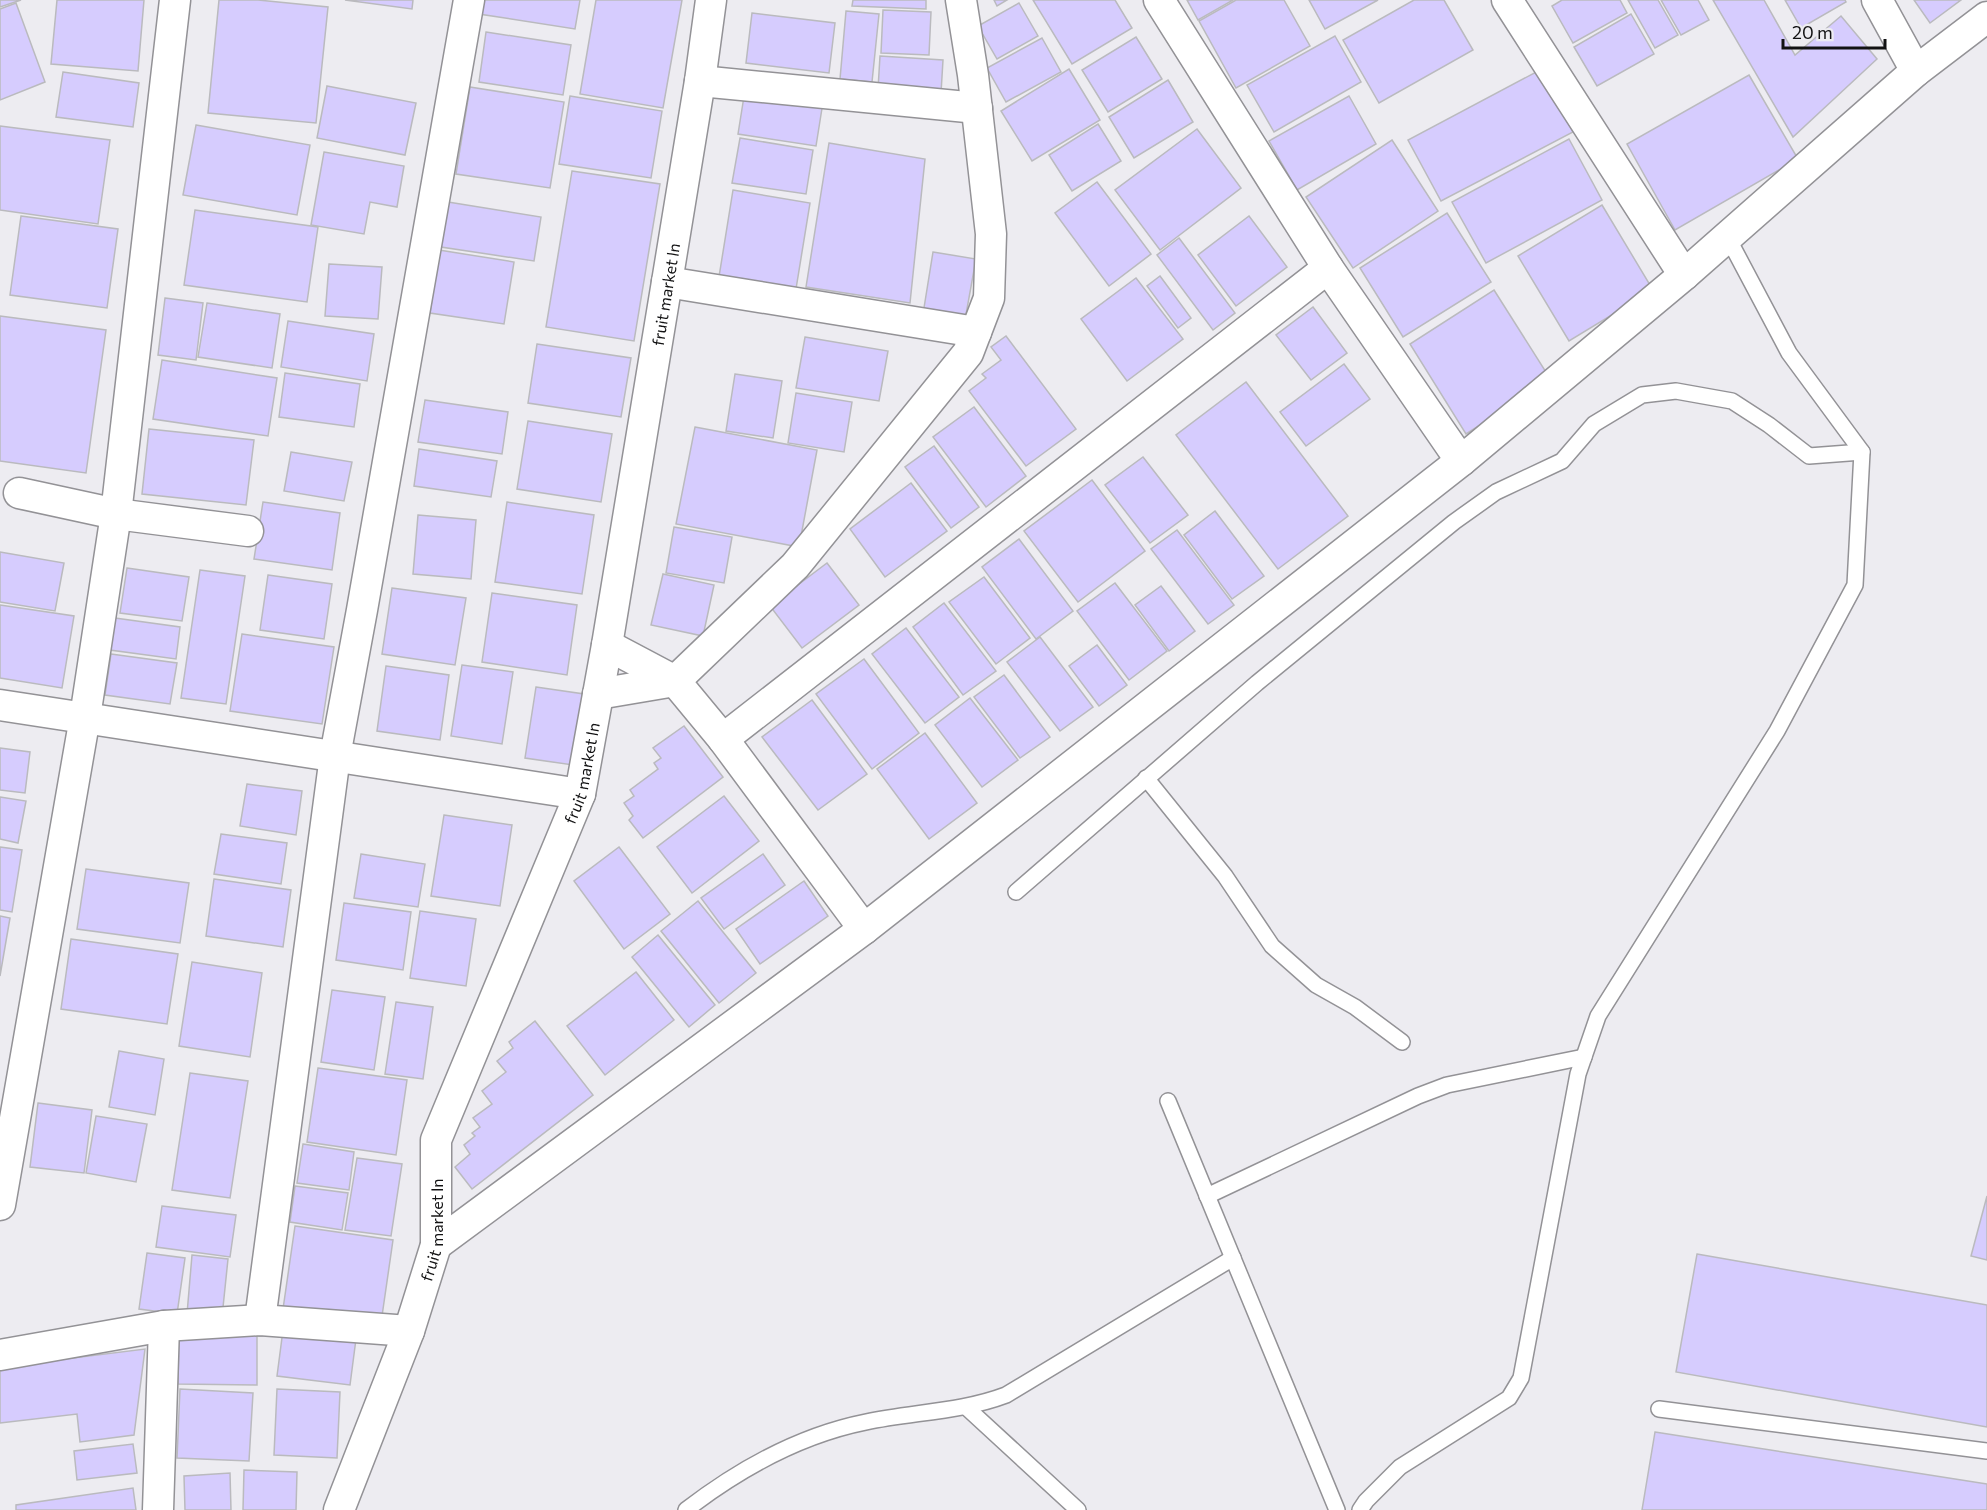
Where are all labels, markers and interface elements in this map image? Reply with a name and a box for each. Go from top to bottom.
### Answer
scale bar [1783,12,1885,50]
text: 20 m [1792,21,1833,43]
street label: fruit market ln [647,242,683,347]
street label: fruit market ln [559,721,602,826]
street label: fruit market ln [416,1178,446,1283]

